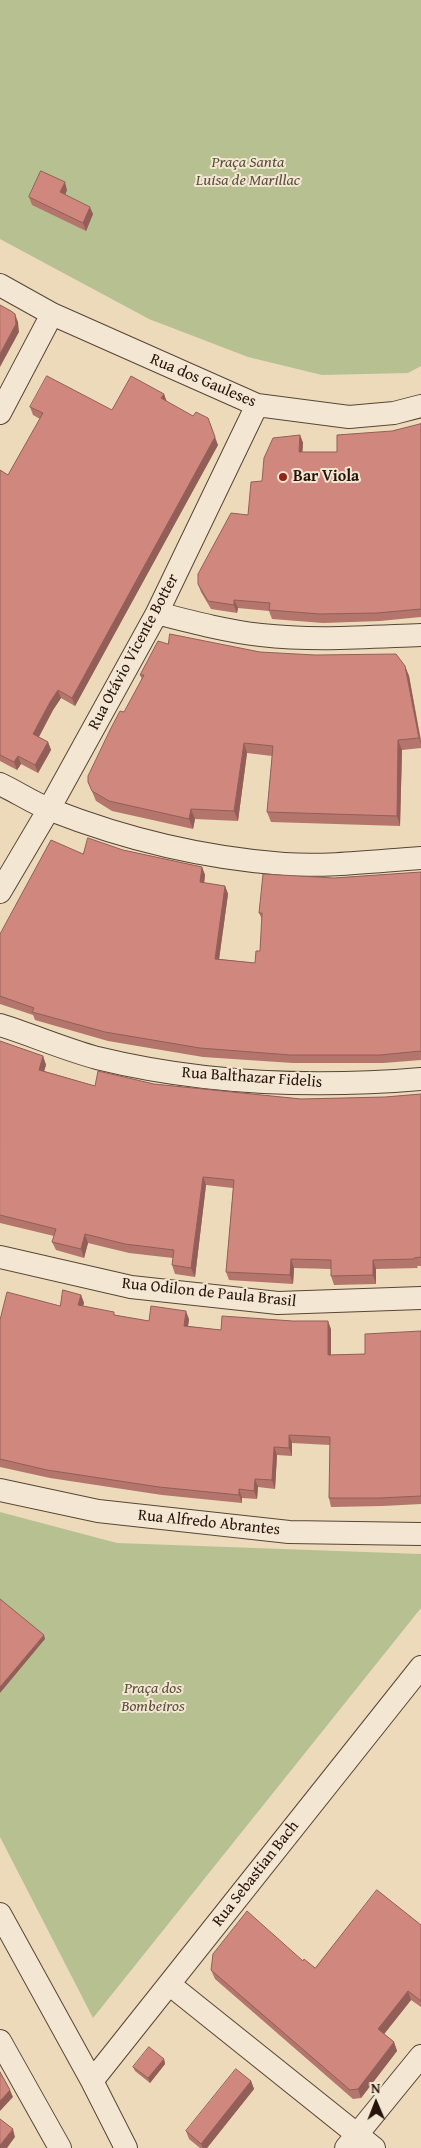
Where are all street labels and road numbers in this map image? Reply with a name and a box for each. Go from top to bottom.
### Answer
street label: Rua dos Gauleses [147,350,259,412]
street label: Rua Otávio Vicente Botter [85,571,183,733]
street label: Rua Balthazar Fidelis [181,1064,323,1092]
street label: Rua Odilon de Paula Brasil [121,1274,297,1312]
street label: Rua Alfredo Abrantes [137,1506,281,1540]
street label: Rua Sebastian Bach [209,1817,303,1931]

